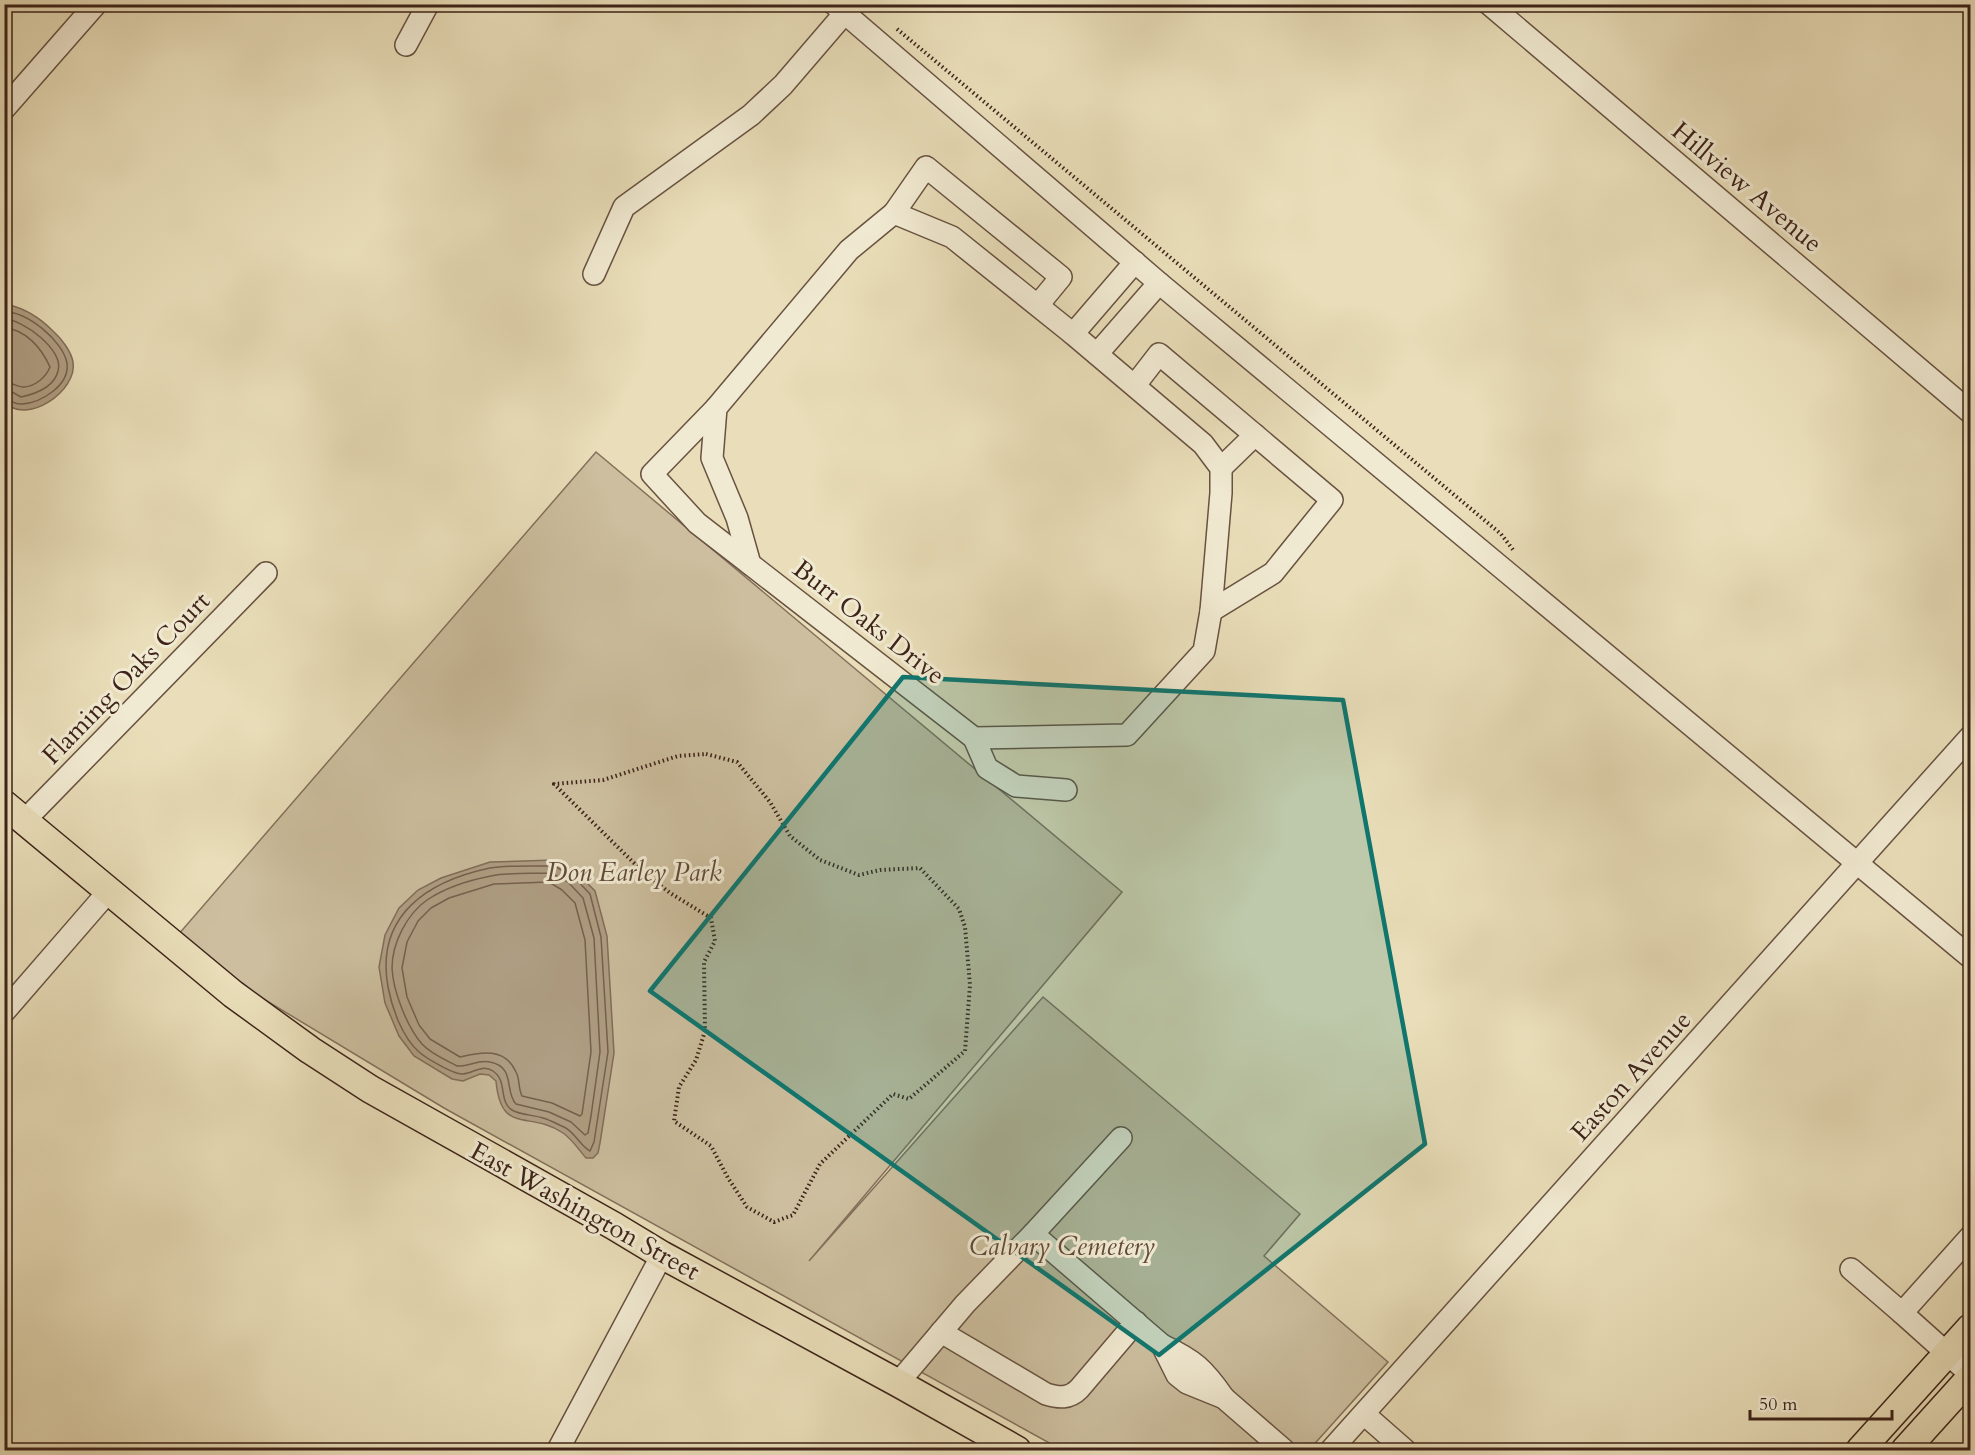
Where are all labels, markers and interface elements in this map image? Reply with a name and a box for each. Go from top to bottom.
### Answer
street label: Hillview Avenue [1664,114,1830,260]
street label: Burr Oaks Drive [786,552,952,692]
street label: Flaming Oaks Court [34,584,218,772]
park label: Don Earley Park [546,855,722,890]
street label: Easton Avenue [1563,1003,1699,1149]
street label: East Washington Street [464,1133,706,1289]
park label: Calvary Cemetery [969,1229,1155,1264]
scale bar [1750,1383,1892,1421]
text: 50 m [1759,1392,1798,1417]

